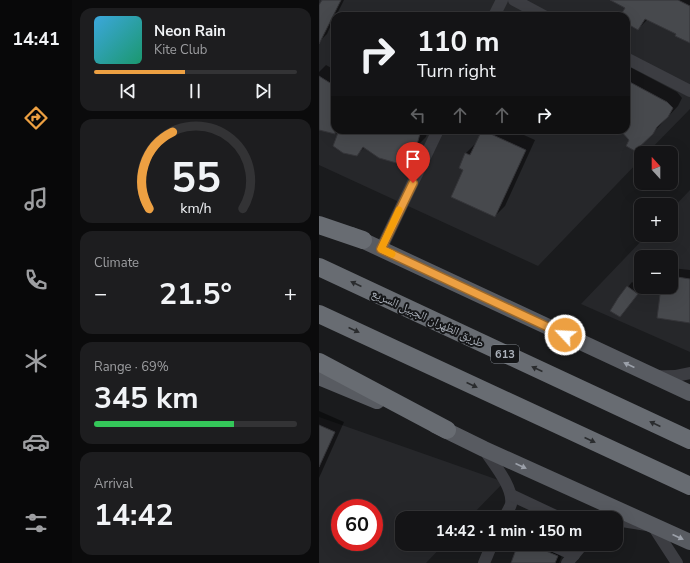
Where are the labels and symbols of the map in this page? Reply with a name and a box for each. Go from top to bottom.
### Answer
pin [396,142,430,183]
north arrow [634,146,678,190]
one-way arrow [350,281,361,287]
street label: طريق الظهران الجبيل السريع [369,285,487,351]
position arrow [544,314,586,356]
one-way arrow [349,327,360,333]
road number: 613 [491,345,519,363]
one-way arrow [623,362,635,368]
one-way arrow [531,366,542,372]
one-way arrow [467,382,478,388]
one-way arrow [649,421,660,427]
one-way arrow [585,437,597,443]
one-way arrow [515,463,527,469]
speed limit sign: 60 [331,499,383,551]
one-way arrow [672,534,683,540]

